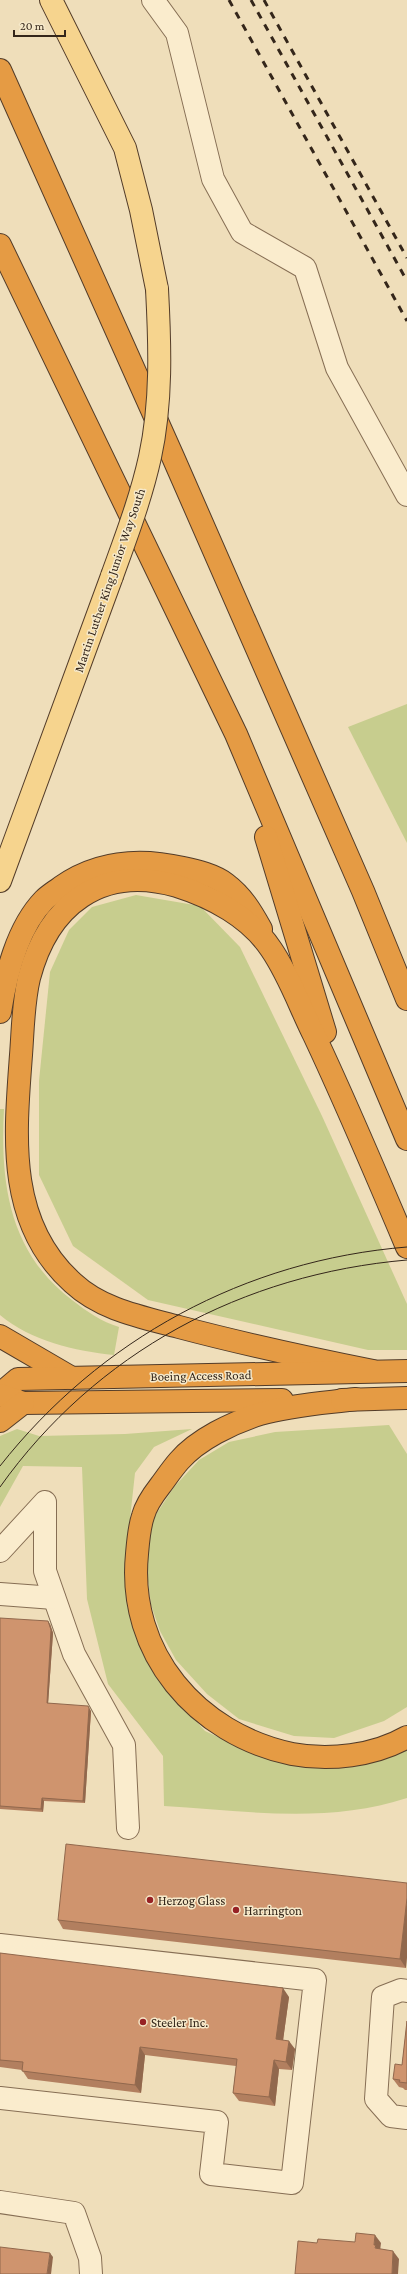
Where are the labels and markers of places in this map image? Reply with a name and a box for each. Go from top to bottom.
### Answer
place label: Herzog Glass [158,1893,225,1908]
marker: Herzog Glass [145,1895,155,1905]
place label: Harrington [244,1903,302,1918]
marker: Harrington [231,1905,241,1915]
place label: Steeler Inc. [151,2015,208,2030]
marker: Steeler Inc. [138,2017,148,2027]

